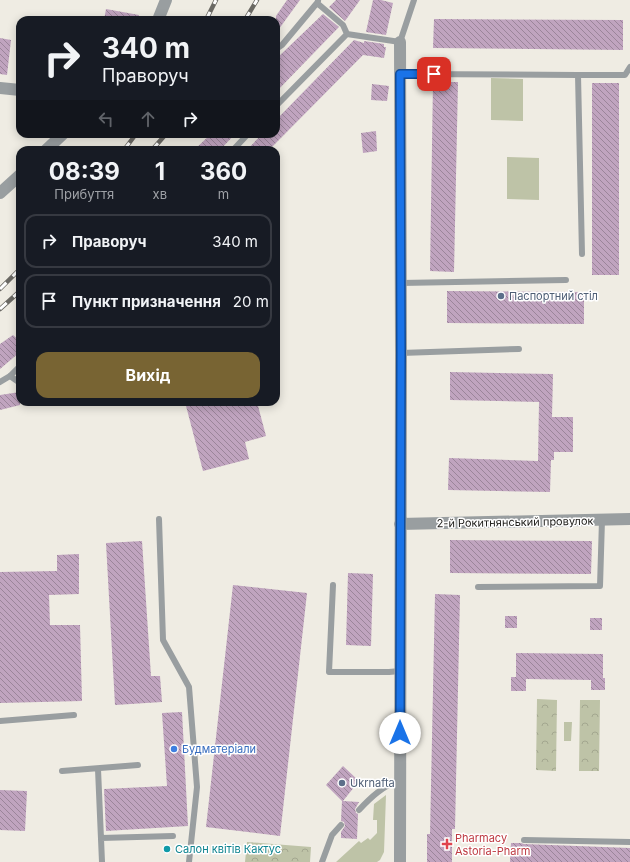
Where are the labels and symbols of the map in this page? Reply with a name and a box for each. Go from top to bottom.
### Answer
pin [417,57,451,91]
place label: Паспортний стіл [509,289,598,303]
marker: Паспортний стіл [496,291,506,301]
street label: 2-й Рокитнянський провулок [436,514,594,530]
position arrow [379,712,421,754]
place label: Будматеріали [182,742,256,756]
marker: Будматеріали [169,744,179,754]
place label: Ukrnafta [350,776,395,790]
marker: Ukrnafta [337,778,347,788]
place label: Pharmacy Astoria-Pharm [455,831,530,858]
marker: Pharmacy Astoria-Pharm [442,839,452,849]
place label: Салон квітів Кактус [175,842,281,856]
marker: Салон квітів Кактус [162,844,172,854]

